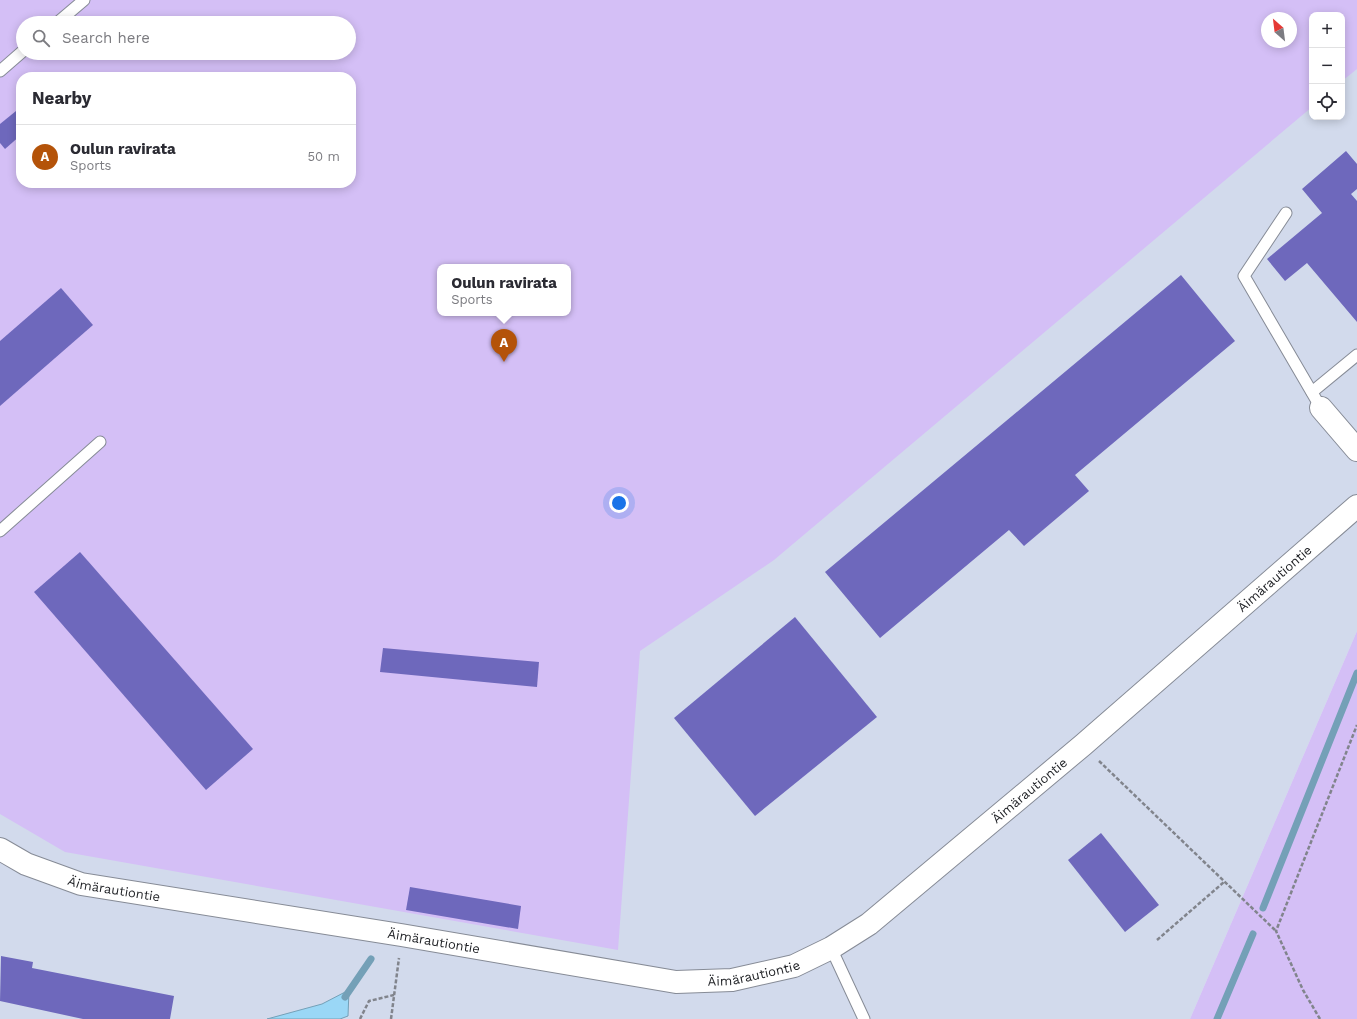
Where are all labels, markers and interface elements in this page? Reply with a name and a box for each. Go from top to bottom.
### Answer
north arrow [1261,12,1297,48]
map controls [1309,12,1345,120]
button: + [1309,12,1345,48]
search box [16,16,356,60]
icon: search [30,27,52,49]
text: Search here [62,29,150,47]
button: − [1309,48,1345,84]
button: locate [1309,84,1345,120]
text: Nearby [32,88,91,108]
text: Oulun ravirata [70,140,176,158]
text: A [41,149,49,164]
text: 50 m [308,149,340,164]
text: Sports [70,158,111,173]
popup [437,264,571,316]
text: Oulun ravirata [451,274,557,292]
text: Sports [451,292,493,307]
pin: A [491,329,517,362]
your location [609,493,629,513]
street label: Äimärautiontie [1234,542,1314,615]
street label: Äimärautiontie [988,754,1070,826]
street label: Äimärautiontie [66,872,161,904]
street label: Äimärautiontie [387,925,481,956]
street label: Äimärautiontie [707,957,802,988]

